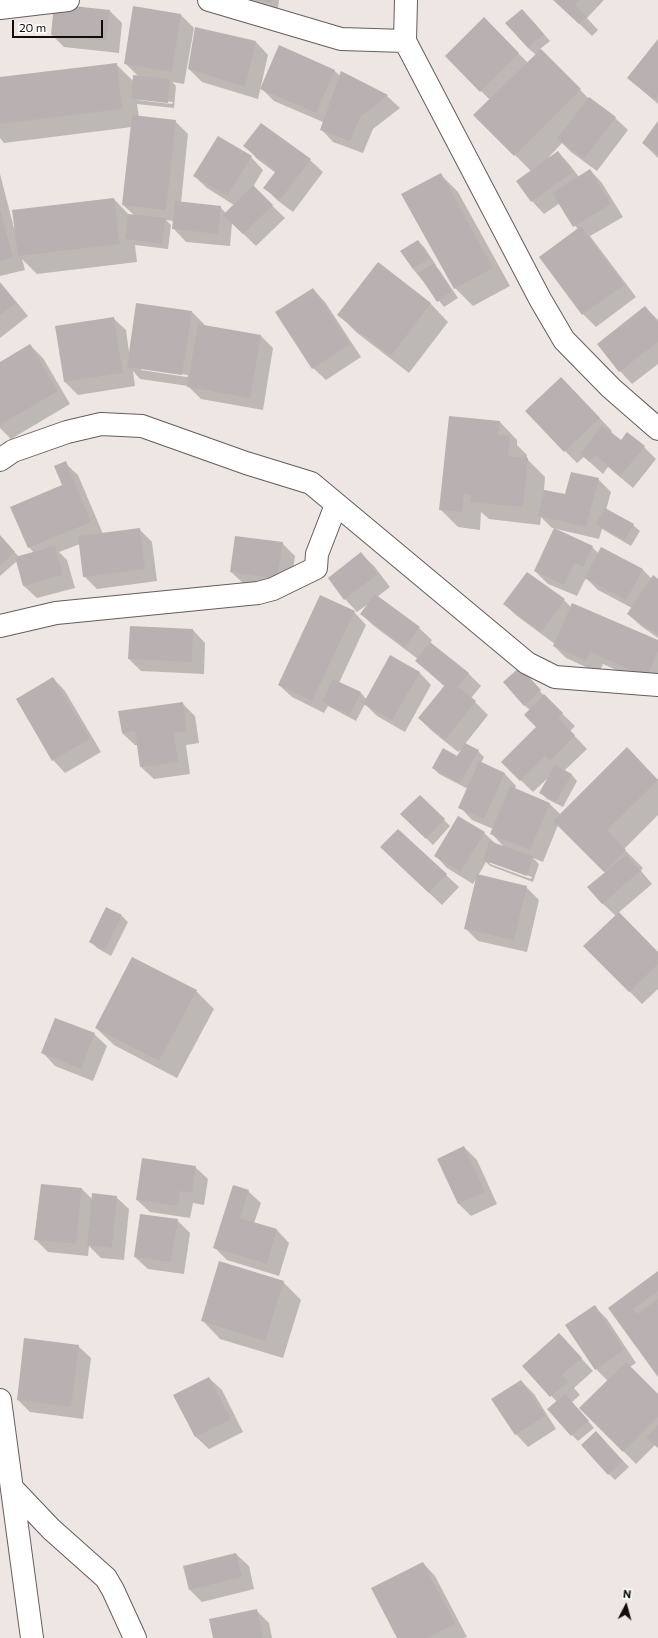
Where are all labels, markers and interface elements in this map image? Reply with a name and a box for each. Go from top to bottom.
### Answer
scale bar [14,12,105,38]
text: 20 m [19,20,46,34]
north arrow [606,1586,646,1626]
text: N [623,1587,632,1600]

